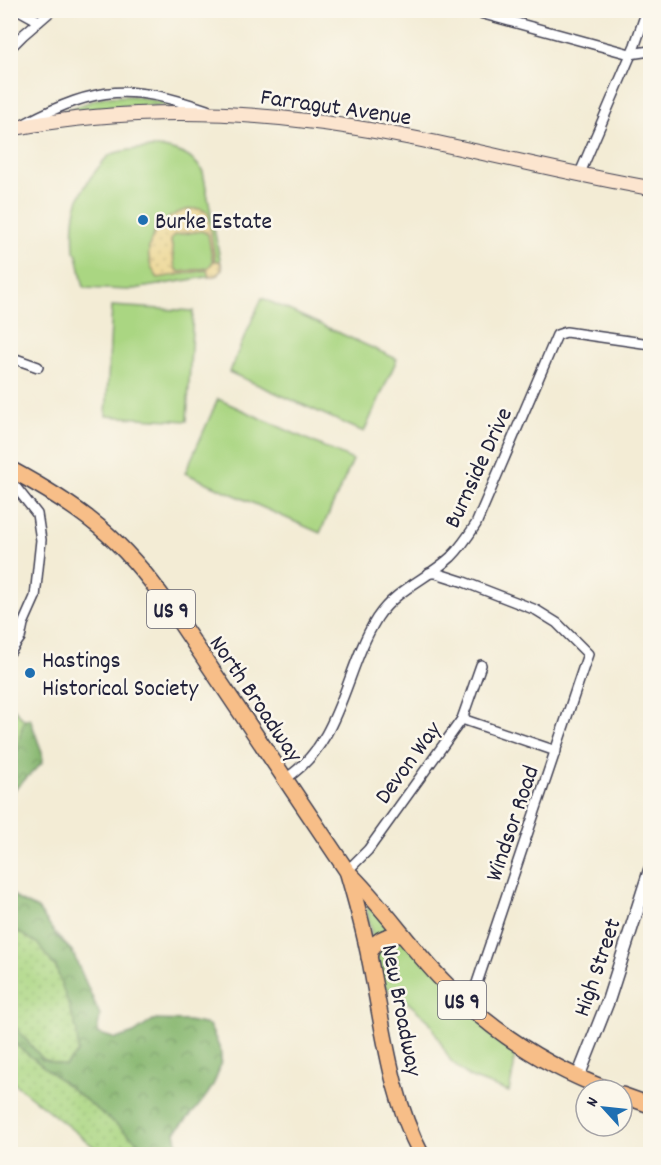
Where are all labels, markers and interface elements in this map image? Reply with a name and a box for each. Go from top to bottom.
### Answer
street label: Farragut Avenue [258,82,413,136]
place label: Burke Estate [155,206,272,240]
marker: Burke Estate [136,213,150,227]
street label: Burnside Drive [437,402,523,534]
road number: US 9 [147,590,195,628]
street label: North Broadway [199,629,310,771]
place label: Hastings Historical Society [42,645,199,707]
marker: Hastings Historical Society [23,666,37,680]
street label: Devon Way [368,714,452,812]
street label: Windsor Road [478,761,550,887]
street label: High Street [566,914,632,1022]
street label: New Broadway [371,942,430,1080]
road number: US 9 [438,981,486,1019]
north arrow [574,1078,634,1138]
text: N [581,1093,605,1111]

